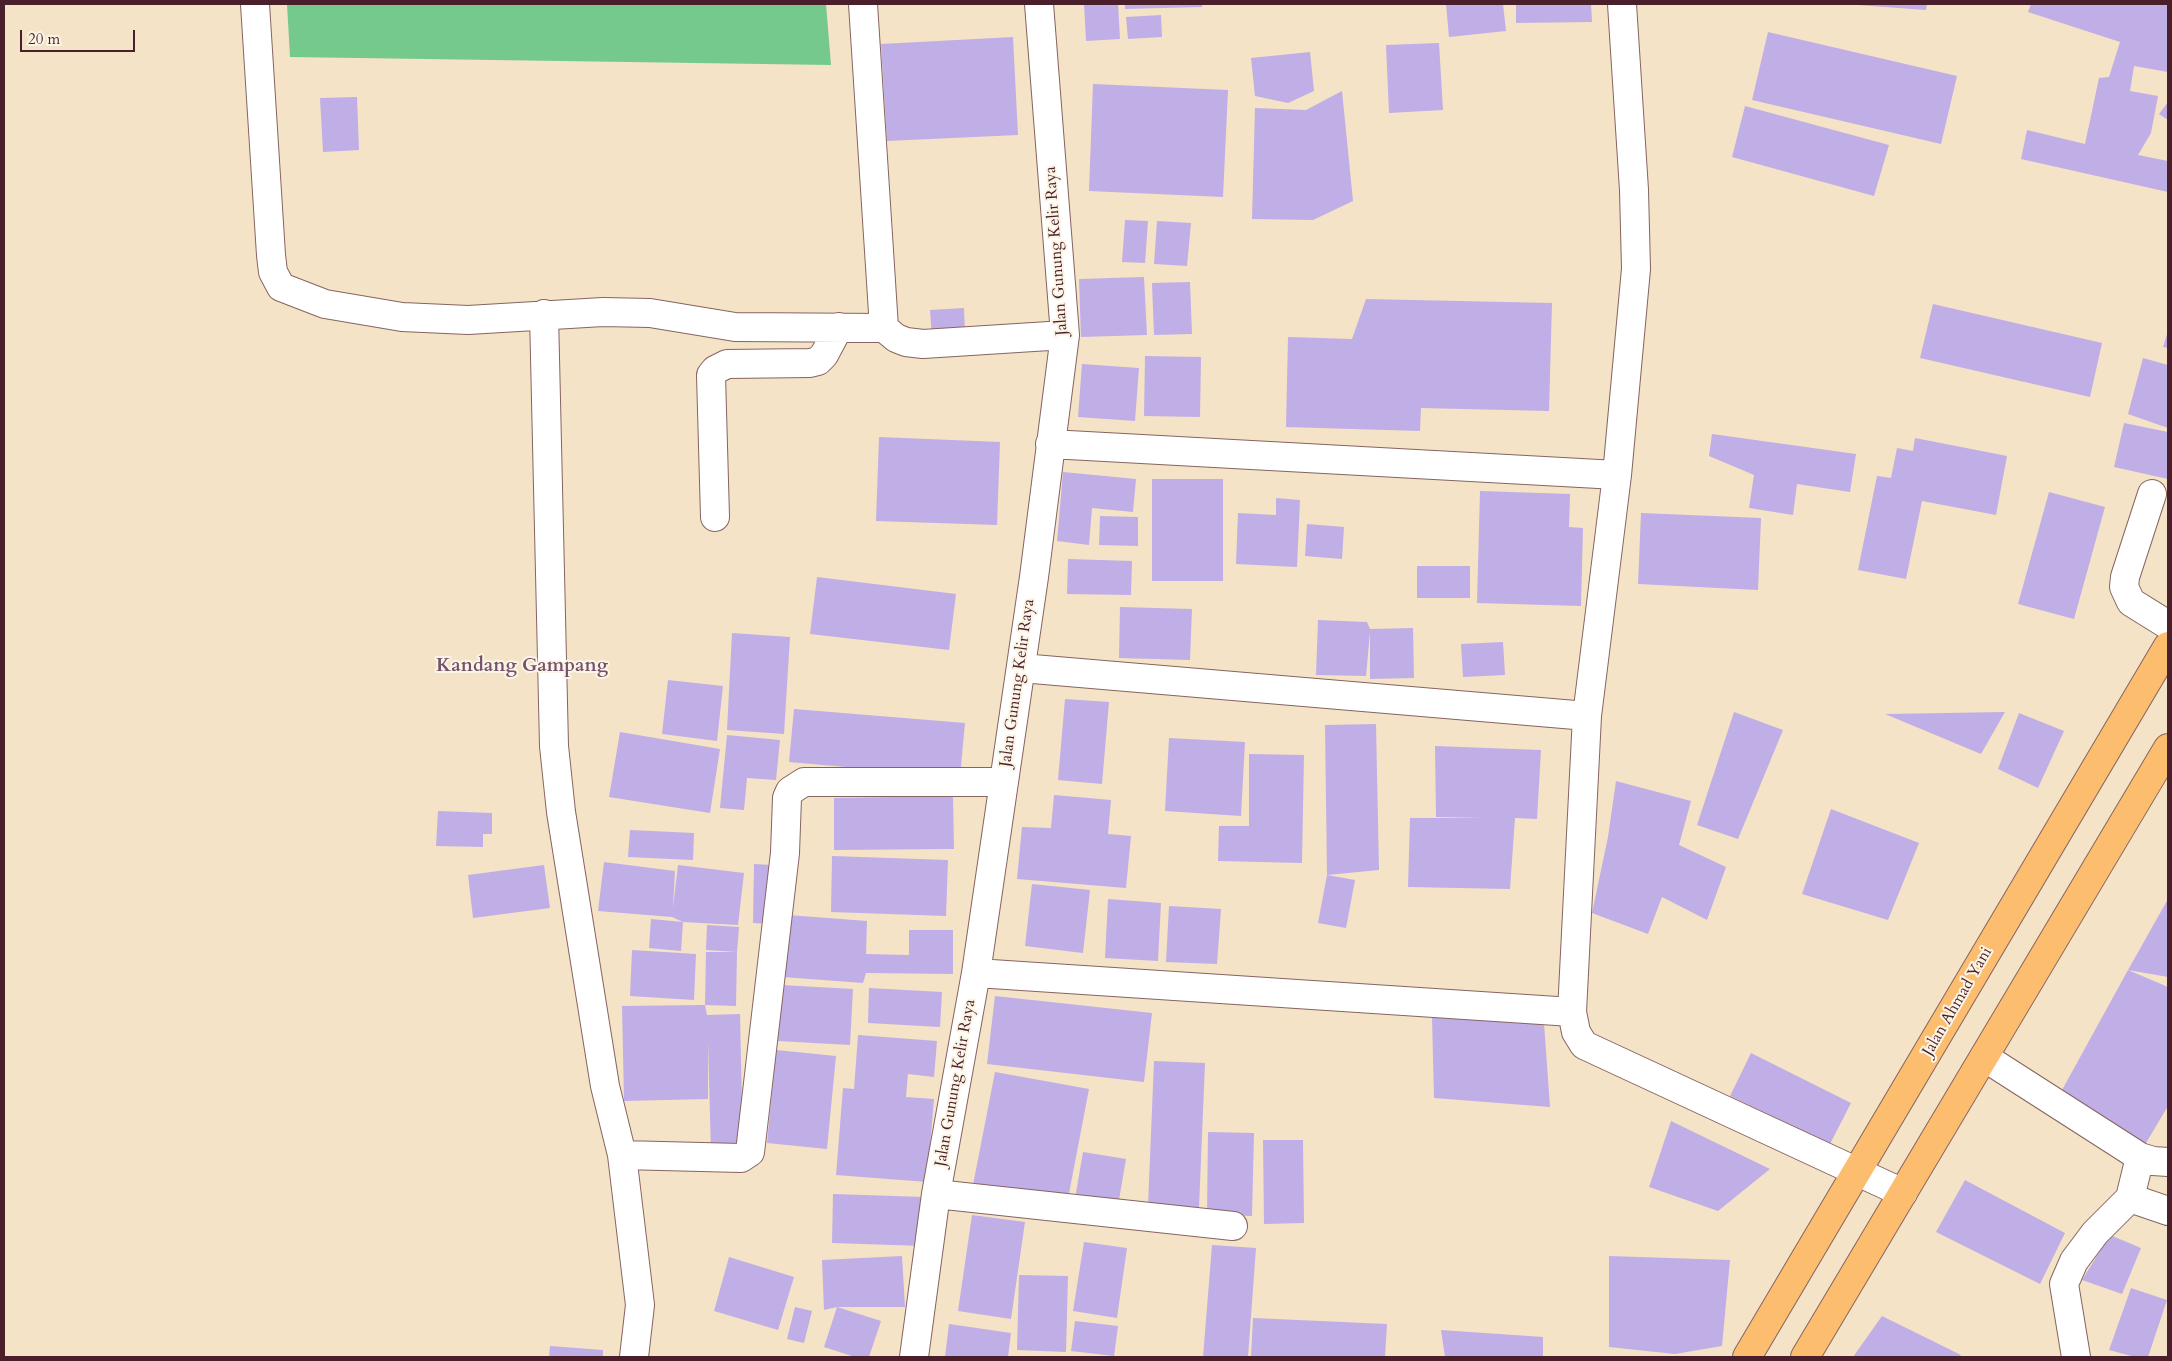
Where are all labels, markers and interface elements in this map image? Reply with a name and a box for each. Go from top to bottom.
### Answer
scale bar [22,20,138,52]
text: 20 m [28,29,60,49]
street label: Jalan Gunung Kelir Raya [1042,166,1072,336]
street label: Jalan Gunung Kelir Raya [997,598,1039,768]
district label: Kandang Gampang [436,656,608,678]
street label: Jalan Ahmad Yani [1919,944,1997,1060]
street label: Jalan Gunung Kelir Raya [932,998,980,1168]

